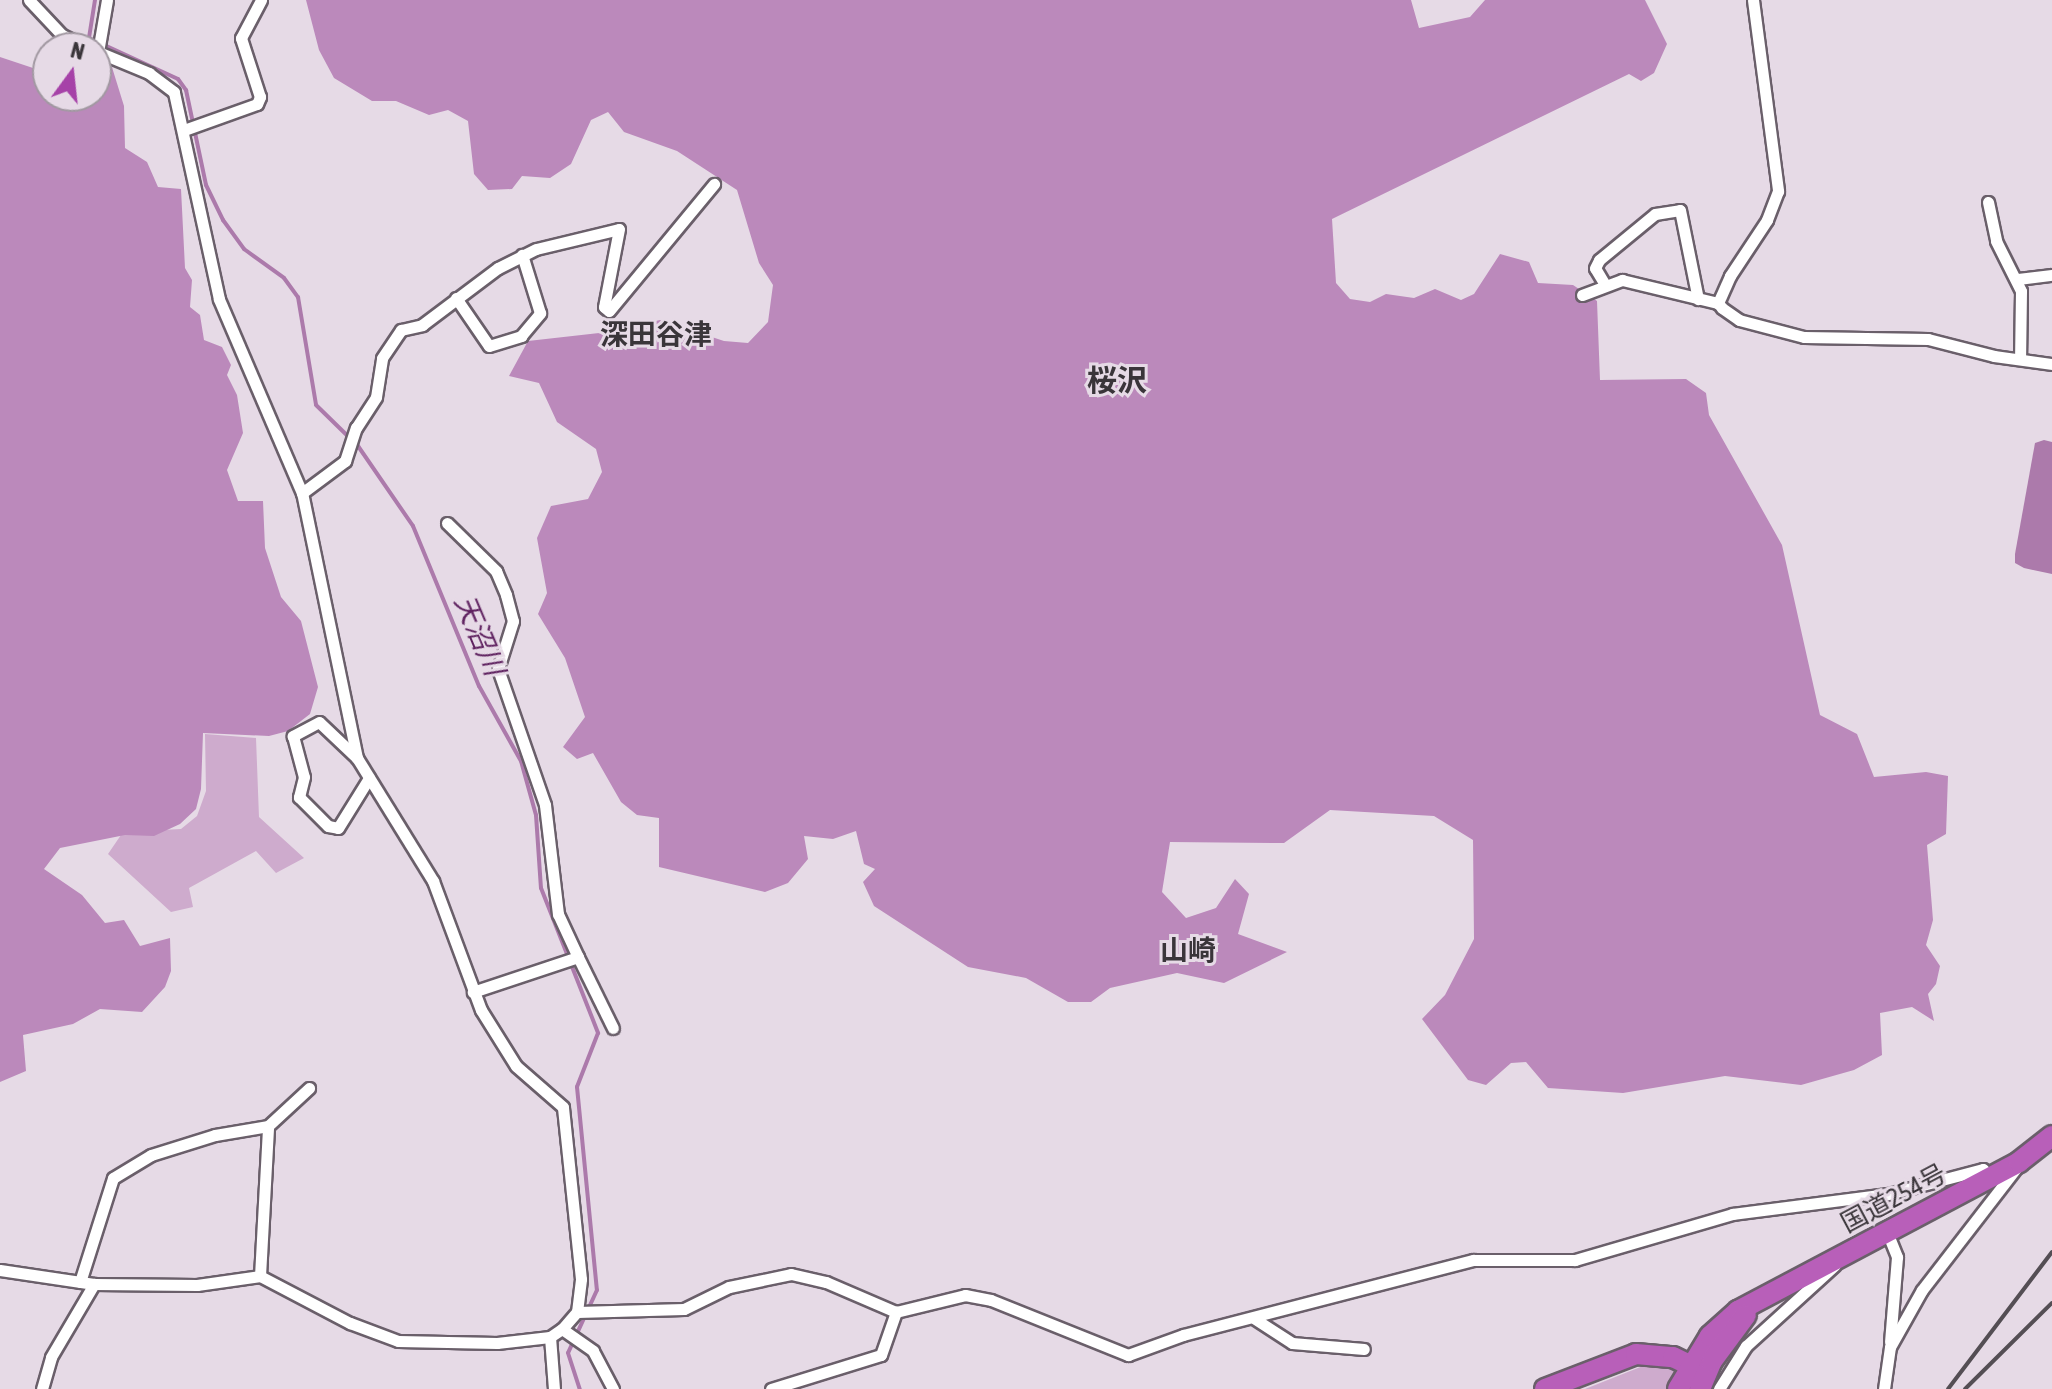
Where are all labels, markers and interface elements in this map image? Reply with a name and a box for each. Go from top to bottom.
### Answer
north arrow [32,32,112,112]
text: N [68,37,87,65]
district label: 深田谷津 [600,317,712,351]
district label: 桜沢 [1087,362,1147,398]
water label: 天沼川 [448,590,512,680]
district label: 山崎 [1160,933,1216,967]
street label: 国道254号 [1836,1158,1952,1240]

